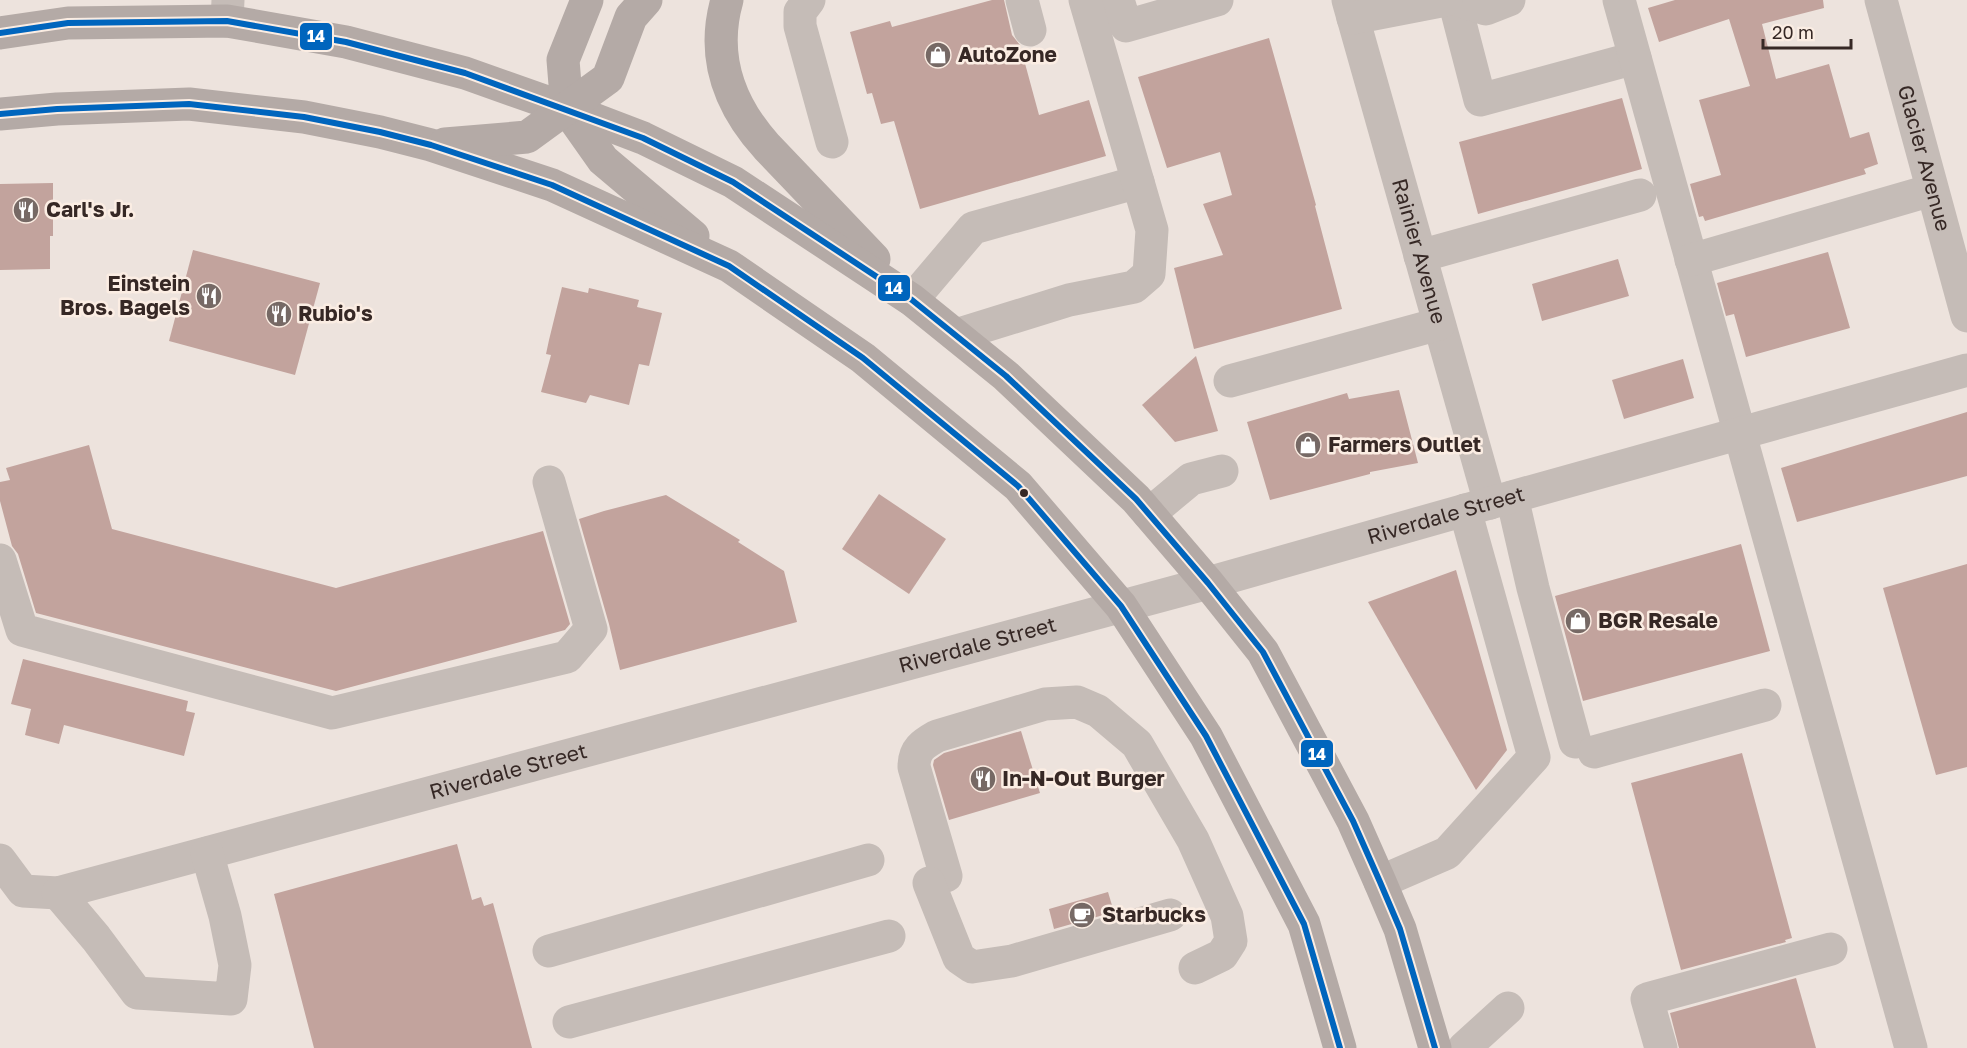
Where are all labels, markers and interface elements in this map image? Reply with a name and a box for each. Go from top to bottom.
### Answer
scale bar [1763,12,1852,50]
text: 20 m [1772,21,1814,43]
line badge: 14 [299,22,333,51]
text: 14 [307,26,325,46]
shop icon: AutoZone [923,40,953,70]
place label: AutoZone [958,41,1057,67]
street label: Glacier Avenue [1893,82,1957,234]
street label: Rainier Avenue [1387,175,1453,327]
restaurant icon: Carl's Jr. [11,195,41,225]
place label: Carl's Jr. [46,196,134,222]
place label: Einstein Bros. Bagels [60,270,190,320]
line badge: 14 [877,274,911,302]
text: 14 [885,278,903,298]
restaurant icon: Einstein Bros. Bagels [194,281,224,311]
restaurant icon: Rubio's [264,299,294,329]
place label: Rubio's [298,300,373,326]
shop icon: Farmers Outlet [1293,430,1323,460]
place label: Farmers Outlet [1328,431,1481,457]
street label: Riverdale Street [1364,480,1527,549]
unlabelled marker [1018,487,1030,499]
shop icon: BGR Resale [1563,606,1593,636]
place label: BGR Resale [1598,607,1718,633]
street label: Riverdale Street [895,610,1059,678]
street label: Riverdale Street [426,737,590,804]
line badge: 14 [1300,739,1334,768]
text: 14 [1308,744,1326,764]
restaurant icon: In-N-Out Burger [968,764,998,794]
place label: In-N-Out Burger [1002,765,1165,791]
cafe icon: Starbucks [1067,900,1097,930]
place label: Starbucks [1102,901,1206,927]

